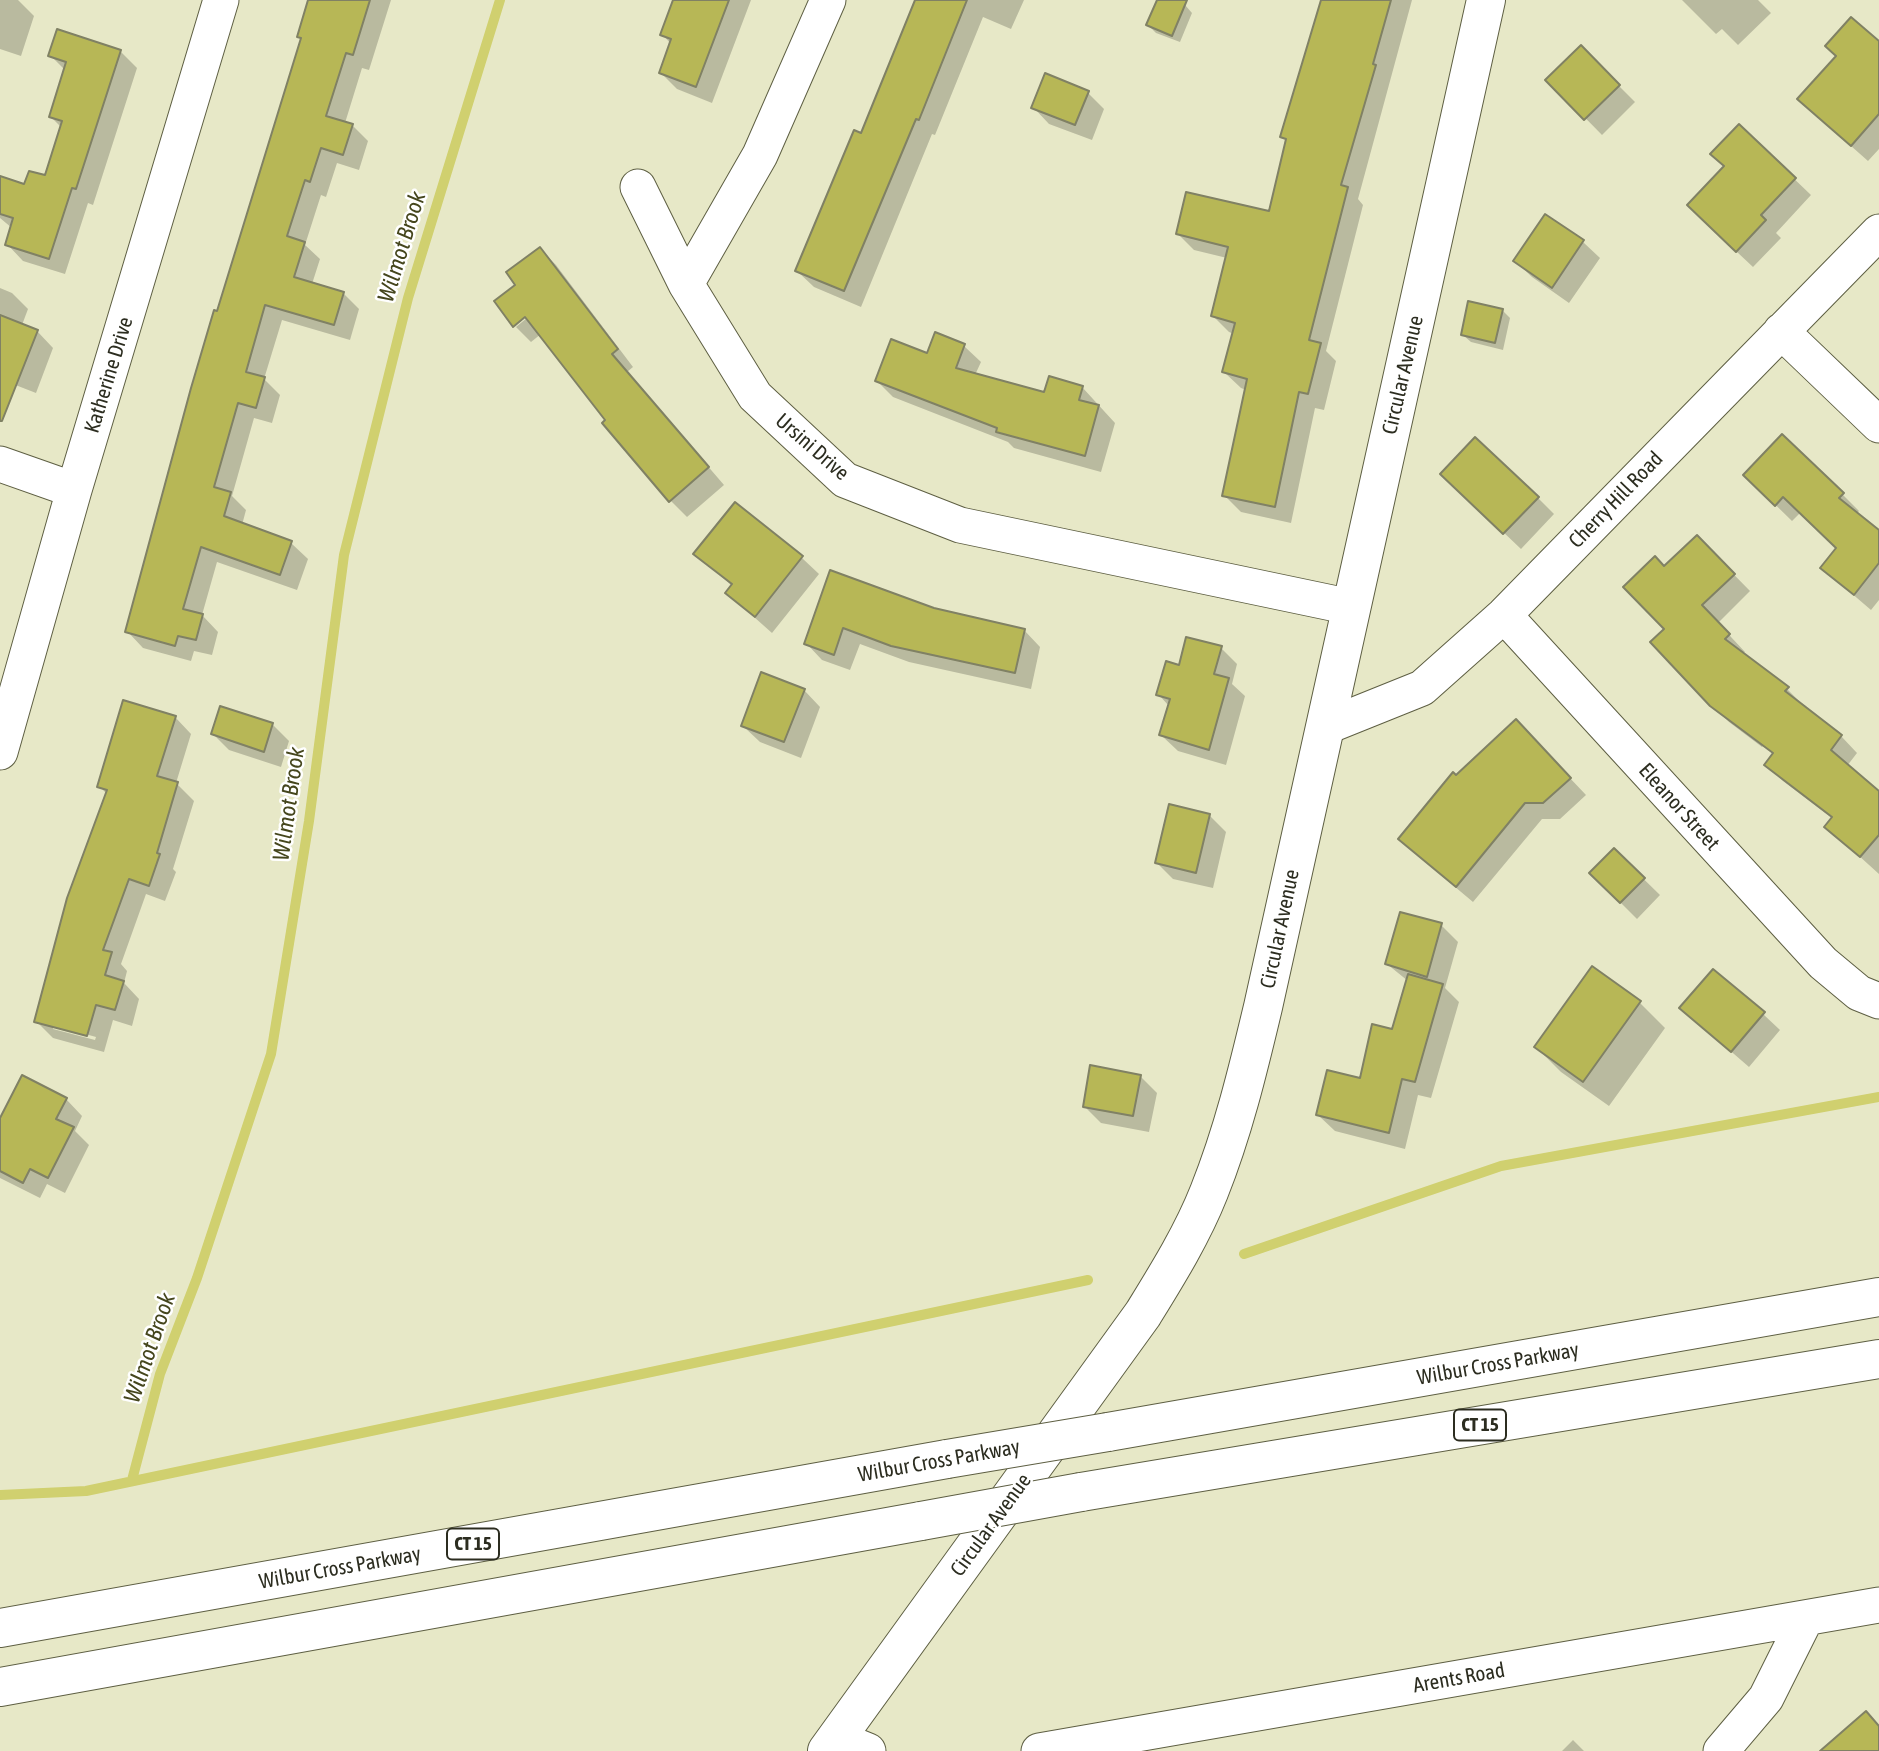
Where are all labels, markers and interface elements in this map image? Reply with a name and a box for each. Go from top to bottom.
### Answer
water label: Wilmot Brook [372,188,432,306]
street label: Circular Avenue [1377,313,1429,437]
street label: Katherine Drive [79,314,139,436]
street label: Ursini Drive [770,408,854,486]
street label: Cherry Hill Road [1564,447,1668,553]
water label: Wilmot Brook [267,746,311,862]
street label: Eleanor Street [1633,758,1725,856]
street label: Circular Avenue [1255,867,1305,991]
water label: Wilmot Brook [118,1290,182,1406]
street label: Wilbur Cross Parkway [1415,1337,1581,1391]
road number: CT 15 [1454,1410,1506,1441]
street label: Wilbur Cross Parkway [856,1434,1022,1488]
street label: Circular Avenue [945,1469,1037,1581]
road number: CT 15 [447,1528,499,1560]
street label: Wilbur Cross Parkway [257,1541,423,1595]
street label: Arents Road [1411,1658,1507,1698]

